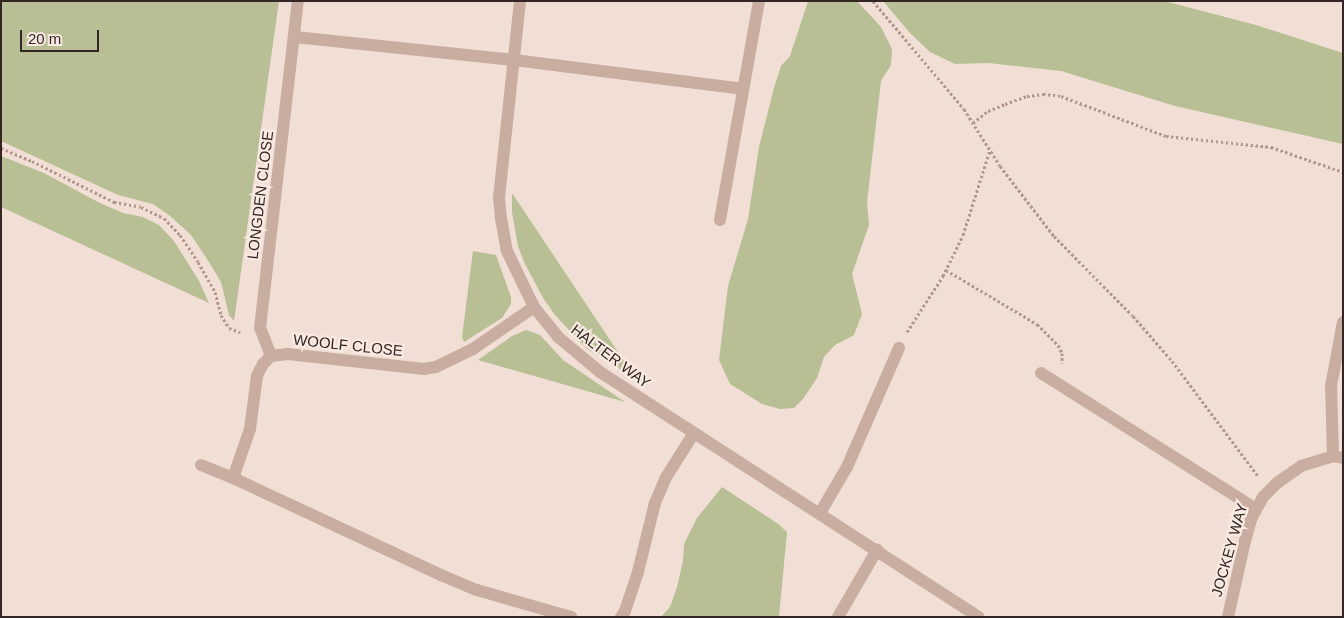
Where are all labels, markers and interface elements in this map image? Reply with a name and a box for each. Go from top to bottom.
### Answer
scale bar [22,20,101,52]
text: 20 m [28,30,61,47]
street label: LONGDEN CLOSE [243,130,277,260]
street label: HALTER WAY [568,320,654,392]
street label: WOOLF CLOSE [292,330,404,360]
street label: JOCKEY WAY [1207,501,1251,599]

